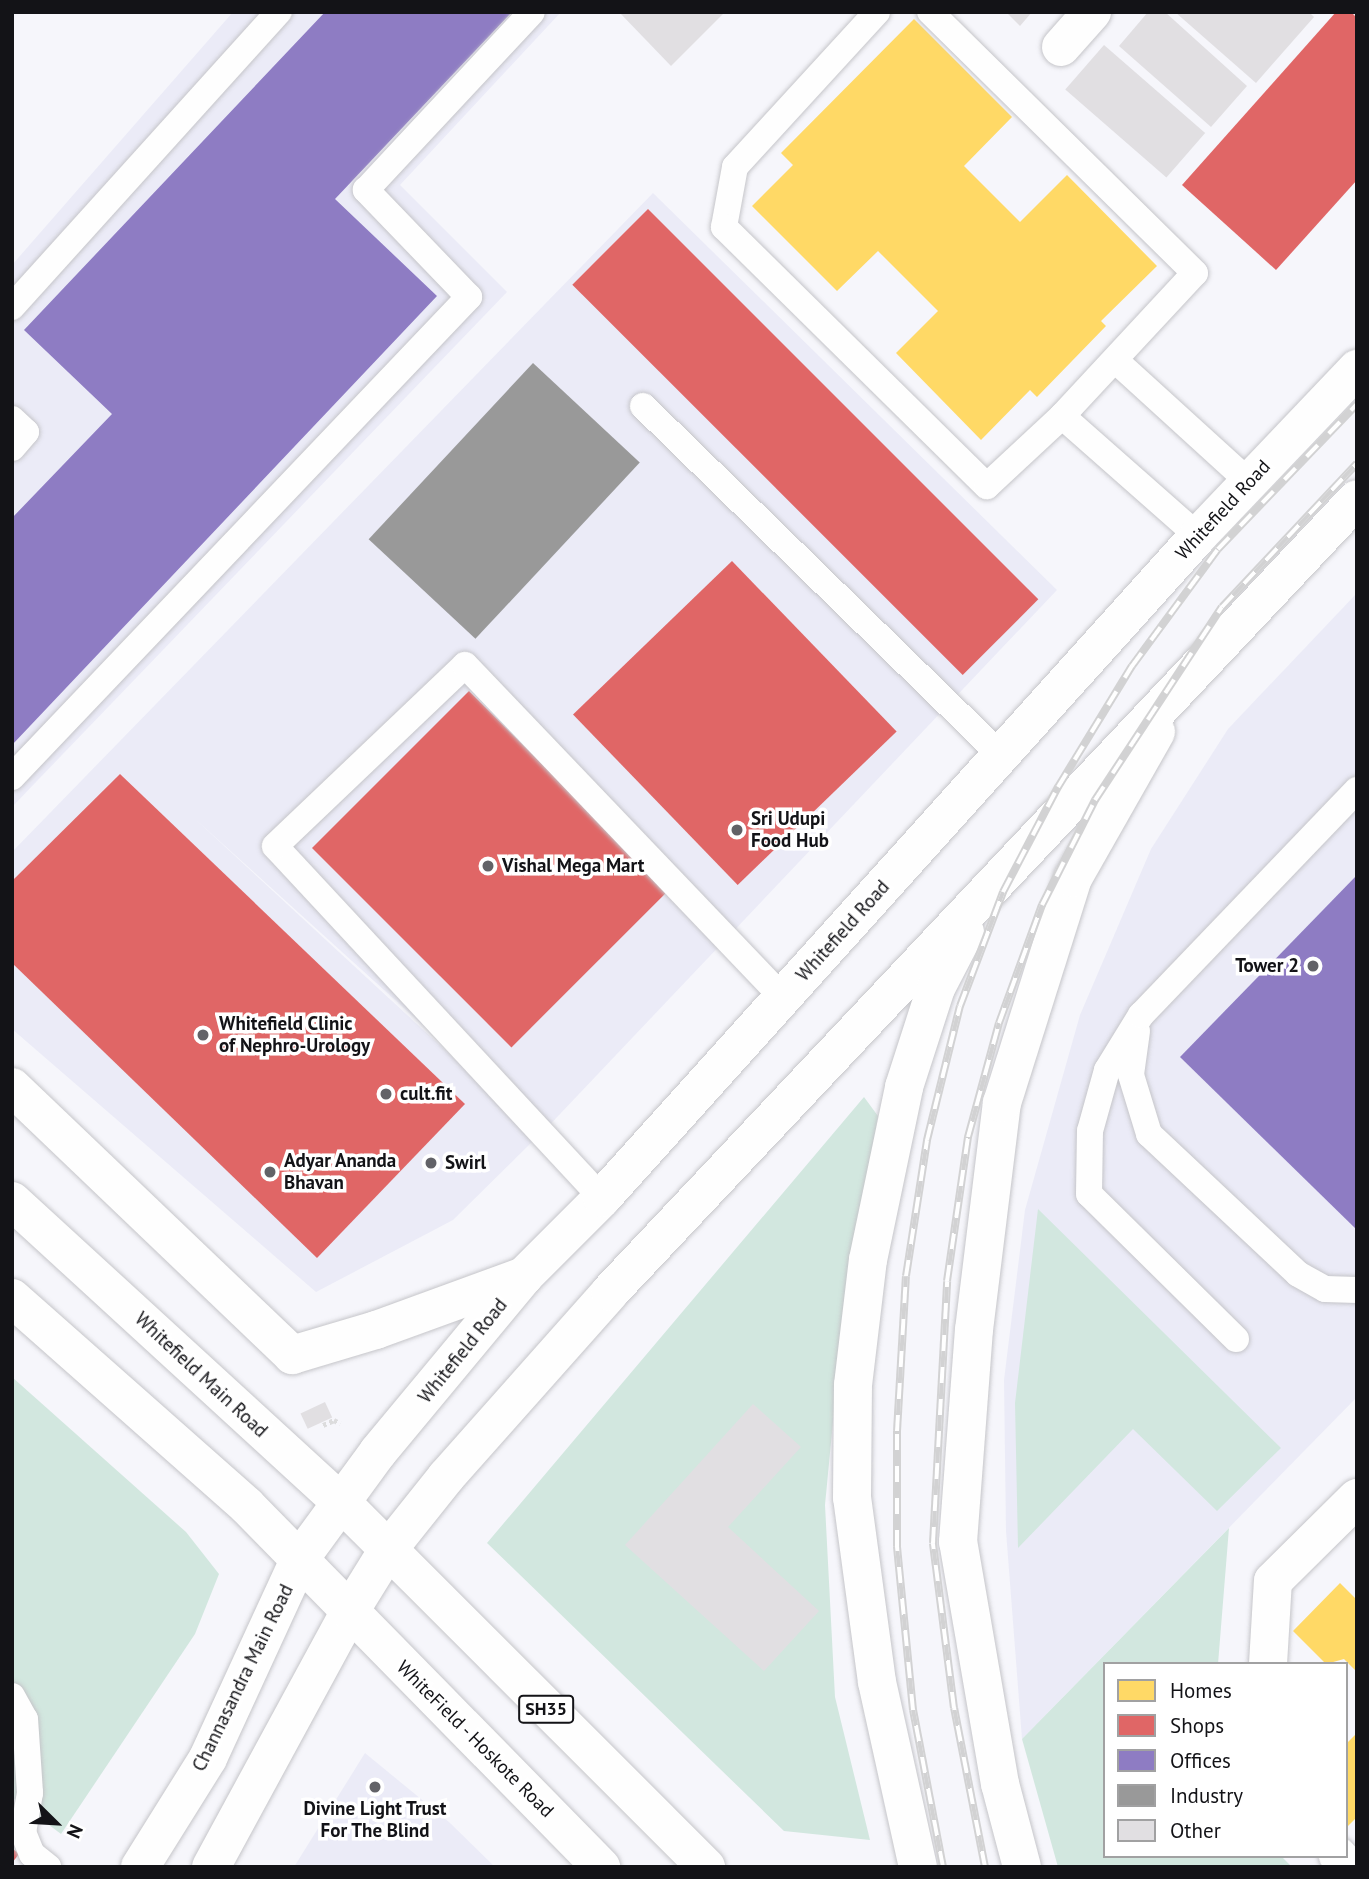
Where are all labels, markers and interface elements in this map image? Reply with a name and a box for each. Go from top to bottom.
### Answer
street label: Whitefield Road [1171,455,1275,565]
place label: Sri Udupi Food Hub [751,808,829,852]
marker: Sri Udupi Food Hub [729,822,745,838]
place label: Vishal Mega Mart [502,855,644,877]
marker: Vishal Mega Mart [480,858,496,874]
street label: Whitefield Road [792,876,894,986]
place label: Tower 2 [1235,955,1299,977]
marker: Tower 2 [1305,958,1321,974]
place label: Whitefield Clinic of Nephro-Urology [219,1013,370,1057]
marker: Whitefield Clinic of Nephro-Urology [193,1025,213,1045]
place label: cult.fit [400,1083,452,1105]
marker: cult.fit [378,1086,394,1102]
place label: Adyar Ananda Bhavan [284,1150,397,1194]
place label: Swirl [445,1152,486,1174]
marker: Swirl [423,1155,439,1171]
marker: Adyar Ananda Bhavan [262,1164,278,1180]
street label: Whitefield Road [414,1294,512,1408]
street label: Whitefield Main Road [130,1308,272,1442]
street label: Channasandra Main Road [188,1581,298,1775]
street label: WhiteField - Hoskote Road [391,1655,559,1823]
legend [1103,1662,1348,1858]
text: Homes [1170,1677,1232,1704]
road number: SH35 [518,1694,574,1724]
text: Shops [1170,1712,1224,1739]
text: Offices [1170,1747,1231,1774]
marker: Divine Light Trust For The Blind [367,1779,383,1795]
text: Industry [1170,1782,1243,1809]
north arrow [21,1788,91,1858]
place label: Divine Light Trust For The Blind [303,1798,447,1842]
text: Other [1170,1817,1221,1844]
text: N [62,1821,89,1842]

